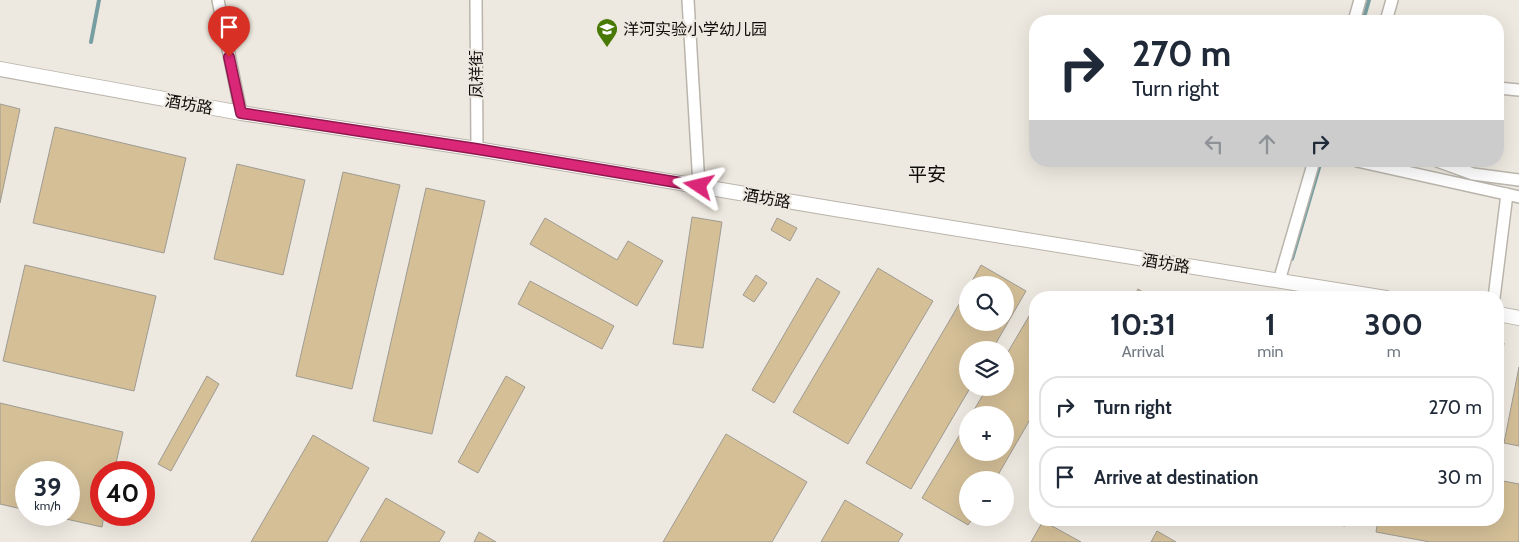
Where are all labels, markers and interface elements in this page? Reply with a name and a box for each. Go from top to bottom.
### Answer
pin [208,6,250,57]
icon: arrive [215,13,243,41]
school or university icon: 洋河实验小学幼儿园 [595,17,619,48]
place label: 洋河实验小学幼儿园 [623,20,767,39]
text: 270 m [1132,32,1231,75]
icon: right [1049,35,1114,100]
street label: 凤祥街 [467,50,486,98]
text: Turn right [1132,75,1219,102]
street label: 酒坊路 [164,91,214,118]
icon: left [1200,130,1228,158]
icon: ahead [1253,130,1281,158]
icon: right [1306,130,1334,158]
position arrow [672,159,724,211]
district label: 平安 [908,163,946,186]
street label: 酒坊路 [742,185,792,212]
street label: 酒坊路 [1141,250,1191,277]
map controls [959,276,1014,526]
button: search [959,276,1014,331]
text: 10:31 [1110,306,1176,343]
text: 1 [1265,306,1276,343]
text: 300 [1364,306,1423,343]
button: layers [959,341,1014,396]
text: Arrival [1122,342,1164,361]
text: min [1257,342,1284,361]
text: m [1387,342,1401,361]
icon: right [1051,393,1079,421]
text: Turn right [1094,396,1172,419]
text: 270 m [1428,396,1482,419]
button: + [959,406,1014,461]
speed limit sign: 40 [90,461,155,526]
icon: arrive [1051,463,1079,491]
text: Arrive at destination [1094,466,1258,489]
text: 30 m [1438,466,1482,489]
button: − [959,471,1014,526]
text: 39 [34,472,61,502]
text: km/h [34,498,61,513]

